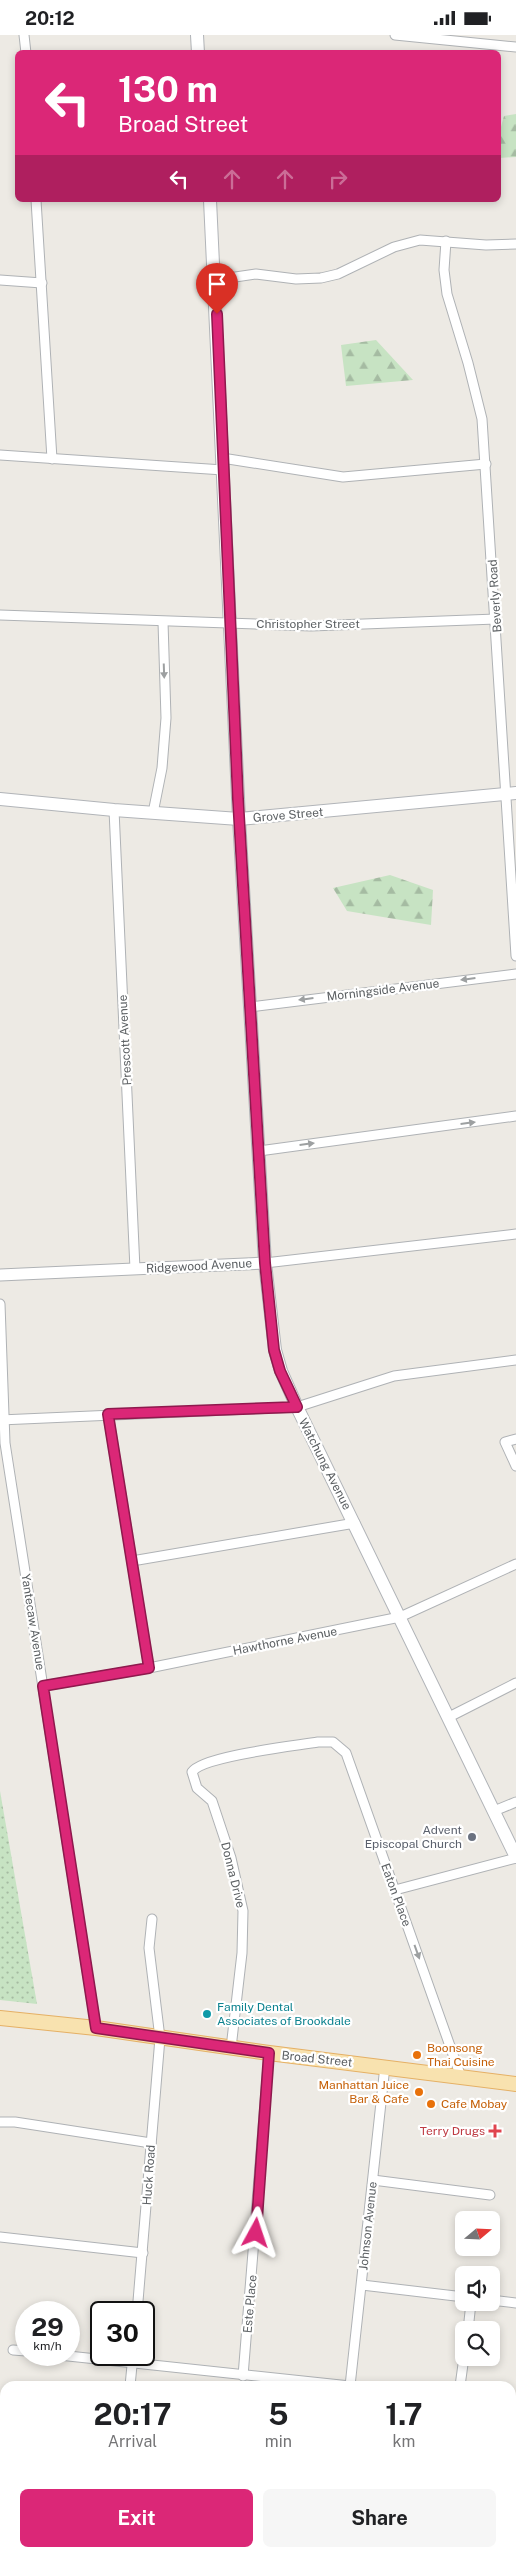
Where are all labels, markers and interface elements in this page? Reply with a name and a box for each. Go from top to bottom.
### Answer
text: 20:12 [25,7,75,29]
text: 130 m [118,69,218,110]
icon: left [35,70,100,135]
text: Broad Street [118,111,248,137]
icon: left [165,165,193,193]
icon: ahead [218,165,246,193]
icon: ahead [271,165,299,193]
icon: right [324,165,352,193]
pin [196,263,238,314]
icon: arrive [203,270,231,298]
street label: Beverly Road [485,559,505,633]
street label: Christopher Street [256,617,360,631]
one-way arrow [161,663,169,679]
street label: Grove Street [252,805,324,825]
one-way arrow [459,975,475,983]
street label: Morningside Avenue [326,976,440,1004]
street label: Prescott Avenue [116,994,134,1086]
one-way arrow [298,995,314,1003]
one-way arrow [460,1118,476,1126]
one-way arrow [299,1140,315,1148]
street label: Ridgewood Avenue [146,1256,253,1276]
street label: Watchung Avenue [296,1416,354,1512]
street label: Yantecaw Avenue [18,1573,48,1671]
street label: Hawthorne Avenue [232,1624,338,1658]
place label: Advent Episcopal Church [365,1823,462,1851]
marker: Advent Episcopal Church [466,1831,478,1843]
street label: Donna Drive [218,1841,248,1909]
street label: Eaton Place [378,1862,414,1929]
one-way arrow [414,1945,421,1960]
place label: Family Dental Associates of Brookdale [217,2000,351,2028]
marker: Family Dental Associates of Brookdale [201,2008,213,2020]
place label: Boonsong Thai Cuisine [427,2041,495,2069]
street label: Broad Street [281,2048,353,2070]
marker: Boonsong Thai Cuisine [411,2049,423,2061]
place label: Manhattan Juice Bar & Cafe [318,2078,409,2106]
marker: Manhattan Juice Bar & Cafe [413,2086,425,2098]
place label: Cafe Mobay [441,2097,508,2111]
marker: Cafe Mobay [425,2098,437,2110]
place label: Terry Drugs [420,2124,485,2138]
marker: Terry Drugs [489,2125,501,2137]
street label: Huck Road [140,2144,158,2206]
street label: Johnson Avenue [356,2181,380,2271]
position arrow [229,2206,281,2258]
north arrow [455,2211,500,2256]
map controls [455,2211,500,2366]
button: sound [455,2266,500,2311]
street label: Este Place [240,2274,260,2334]
speed limit sign: 30 [90,2301,155,2366]
text: 29 [31,2312,64,2342]
button: search [455,2321,500,2366]
text: km/h [33,2339,62,2353]
text: 20:17 [93,2396,171,2432]
text: 5 [268,2396,289,2432]
text: 1.7 [385,2396,423,2432]
text: Arrival [108,2432,157,2451]
text: min [265,2432,292,2451]
text: km [393,2432,415,2451]
button: Exit [20,2489,253,2547]
button: Share [263,2489,496,2547]

